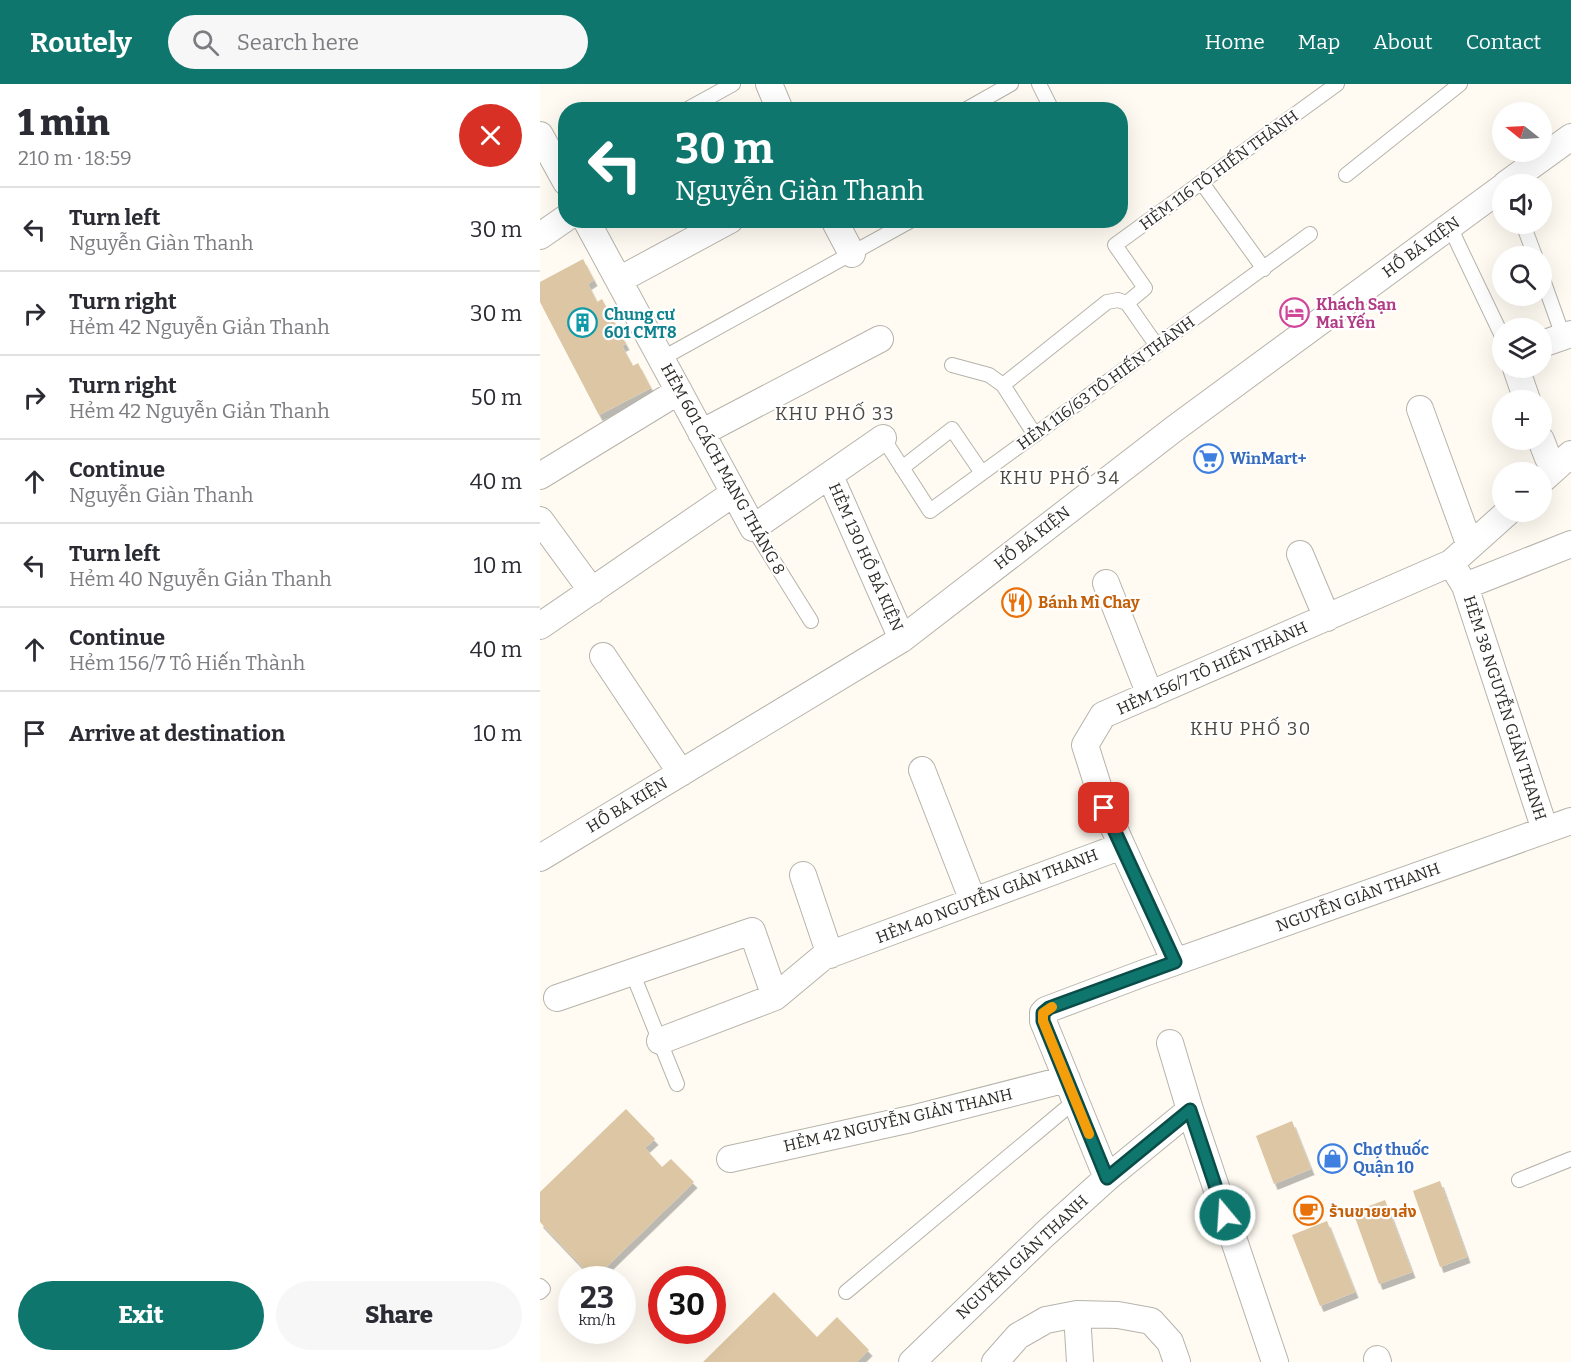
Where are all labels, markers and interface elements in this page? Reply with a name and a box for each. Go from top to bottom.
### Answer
search box [168,15,588,69]
text: Routely [30,26,132,59]
icon: search [189,26,222,59]
text: Search here [237,29,359,56]
text: Home [1205,29,1265,55]
text: Map [1298,29,1340,55]
text: About [1373,29,1433,55]
text: Contact [1466,29,1541,55]
text: 1 min [18,101,110,145]
north arrow [1492,102,1552,162]
map controls [1492,102,1552,522]
button: close [459,104,522,167]
street label: HẺM 116 TÔ HIẾN THÀNH [1135,104,1302,234]
text: 30 m [675,124,774,174]
icon: left [576,126,654,204]
text: 210 m · 18:59 [18,146,132,170]
button: sound [1492,174,1552,234]
text: Nguyễn Giàn Thanh [675,175,924,207]
text: Turn left [69,204,161,231]
street label: HỒ BÁ KIỆN [1377,211,1464,281]
icon: left [18,213,51,246]
text: 30 m [470,216,522,243]
text: Nguyễn Giàn Thanh [69,231,254,255]
button: search [1492,246,1552,306]
text: Turn right [69,288,177,315]
place label: Khách Sạn Mai Yến [1316,295,1397,332]
icon: right [18,297,51,330]
hotel icon: Khách Sạn Mai Yến [1279,297,1311,329]
text: 30 m [470,300,522,327]
place label: Chung cư 601 CMT8 [604,305,677,342]
building icon: Chung cư 601 CMT8 [567,307,599,339]
street label: HẺM 116/63 TÔ HIẾN THÀNH [1012,311,1198,454]
text: Hẻm 42 Nguyễn Giản Thanh [69,315,330,339]
button: layers [1492,318,1552,378]
street label: HẺM 601 CÁCH MẠNG THÁNG 8 [657,360,790,578]
text: Turn right [69,372,177,399]
icon: right [18,381,51,414]
text: 50 m [471,384,522,411]
button: + [1492,390,1552,450]
text: Hẻm 42 Nguyễn Giản Thanh [69,399,330,423]
district label: KHU PHỐ 33 [775,401,895,425]
supermarket icon: WinMart+ [1193,442,1225,474]
place label: WinMart+ [1230,449,1307,468]
text: Continue [69,456,165,483]
button: − [1492,462,1552,522]
icon: ahead [18,465,51,498]
district label: KHU PHỐ 34 [1000,465,1120,489]
text: 40 m [470,468,522,495]
street label: HẺM 130 HỒ BÁ KIỆN [825,479,909,634]
text: Nguyễn Giàn Thanh [69,483,254,507]
street label: HỒ BÁ KIỆN [989,501,1074,574]
text: Turn left [69,540,161,567]
icon: left [18,549,51,582]
text: 10 m [474,552,522,579]
text: Hẻm 40 Nguyễn Giản Thanh [69,567,332,591]
restaurant icon: Bánh Mì Chay [1001,586,1033,618]
street label: HẺM 38 NGUYỄN GIẢN THANH [1460,592,1553,823]
place label: Bánh Mì Chay [1038,593,1140,612]
street label: HẺM 156/7 TÔ HIẾN THÀNH [1113,615,1310,719]
text: Continue [69,624,165,651]
icon: ahead [18,633,51,666]
text: 40 m [470,636,522,663]
text: Hẻm 156/7 Tô Hiến Thành [69,651,305,675]
district label: KHU PHỐ 30 [1190,716,1312,740]
icon: arrive [18,717,51,750]
text: Arrive at destination [69,720,285,747]
text: 10 m [474,720,522,747]
street label: HỒ BÁ KIỆN [582,772,671,837]
pin [1078,782,1129,833]
icon: arrive [1087,791,1120,824]
street label: HẺM 40 NGUYỄN GIẢN THANH [872,842,1101,947]
street label: NGUYỄN GIÀN THANH [1272,856,1443,936]
street label: HẺM 42 NGUYỄN GIẢN THANH [781,1081,1014,1156]
place label: Chợ thuốc Quận 10 [1353,1139,1429,1177]
shop icon: Chợ thuốc Quận 10 [1316,1142,1348,1174]
position arrow [1193,1183,1257,1247]
street label: NGUYỄN GIÀN THANH [950,1189,1092,1323]
cafe icon: ร้านขายยาส่ง [1292,1195,1324,1227]
place label: ร้านขายยาส่ง [1329,1202,1417,1221]
speed limit sign: 30 [648,1266,726,1344]
text: 23 [580,1280,614,1316]
button: Exit [18,1281,264,1350]
button: Share [276,1281,522,1350]
text: km/h [578,1311,616,1329]

